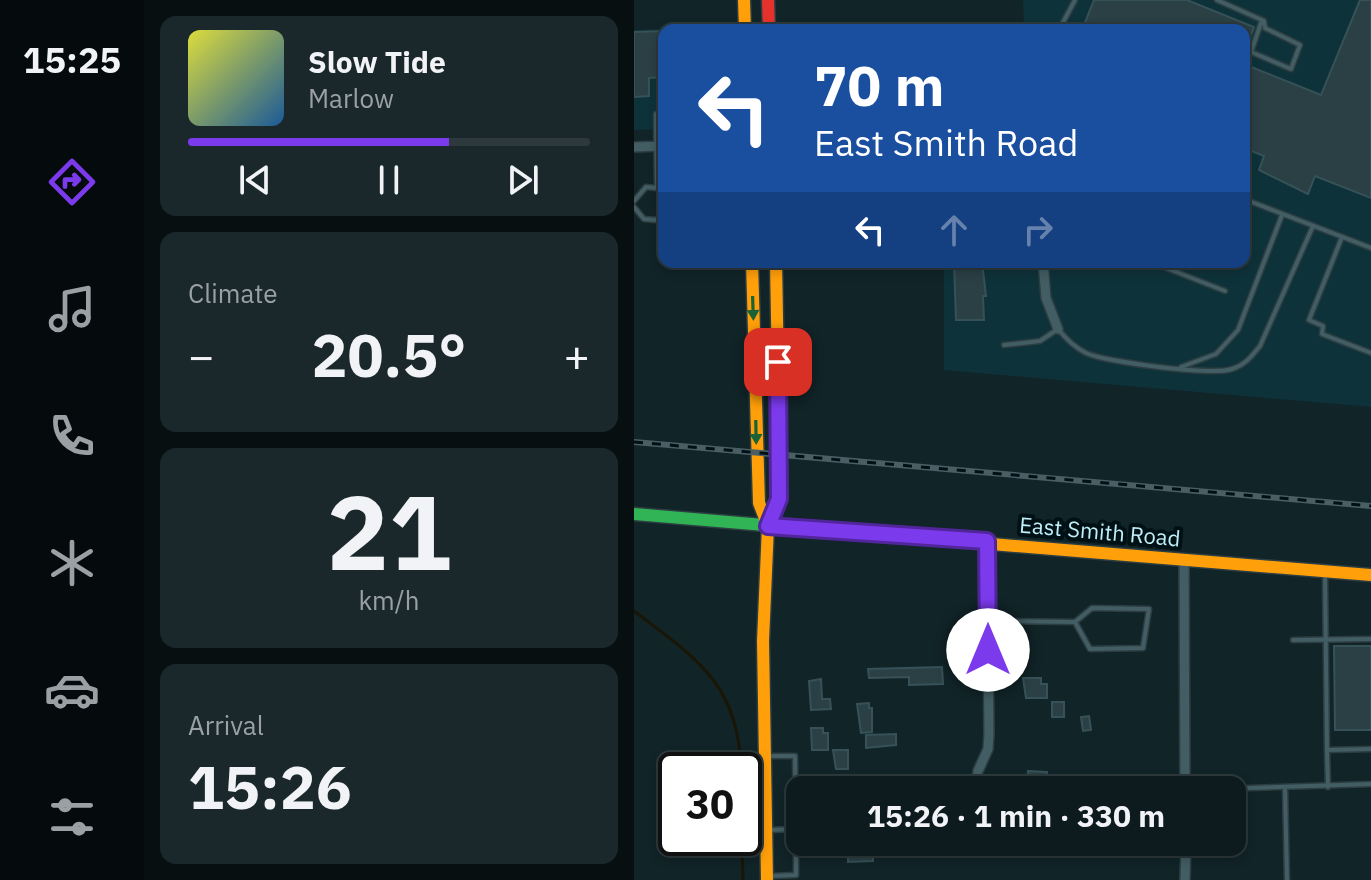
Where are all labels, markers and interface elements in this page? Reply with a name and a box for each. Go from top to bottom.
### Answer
text: 15:25 [23,36,121,83]
text: Slow Tide [308,42,446,81]
text: 70 m [814,49,944,121]
icon: left [682,56,786,160]
text: Marlow [308,81,394,115]
text: East Smith Road [814,119,1078,166]
icon: directions [44,154,100,210]
icon: previous [233,158,277,202]
icon: pause [367,158,411,202]
icon: next [501,158,545,202]
icon: left [848,208,892,252]
icon: ahead [932,208,976,252]
icon: right [1016,208,1060,252]
text: Climate [188,276,278,310]
icon: music [44,281,100,337]
one-way arrow [747,296,760,321]
text: 20.5° [312,315,466,394]
text: − [188,327,214,384]
text: + [564,327,590,384]
pin [744,328,812,396]
icon: arrive [756,340,800,384]
icon: phone [44,408,100,464]
one-way arrow [750,420,762,445]
text: 21 [327,463,451,599]
street label: East Smith Road [1018,510,1182,552]
icon: climate [44,535,100,591]
text: km/h [358,583,420,617]
position arrow [946,608,1030,692]
icon: car [44,662,100,718]
text: Arrival [188,708,264,742]
text: 15:26 [188,747,352,826]
speed limit sign: 30 [658,752,762,856]
icon: filters [44,789,100,845]
text: 15:26 · 1 min · 330 m [867,796,1165,835]

